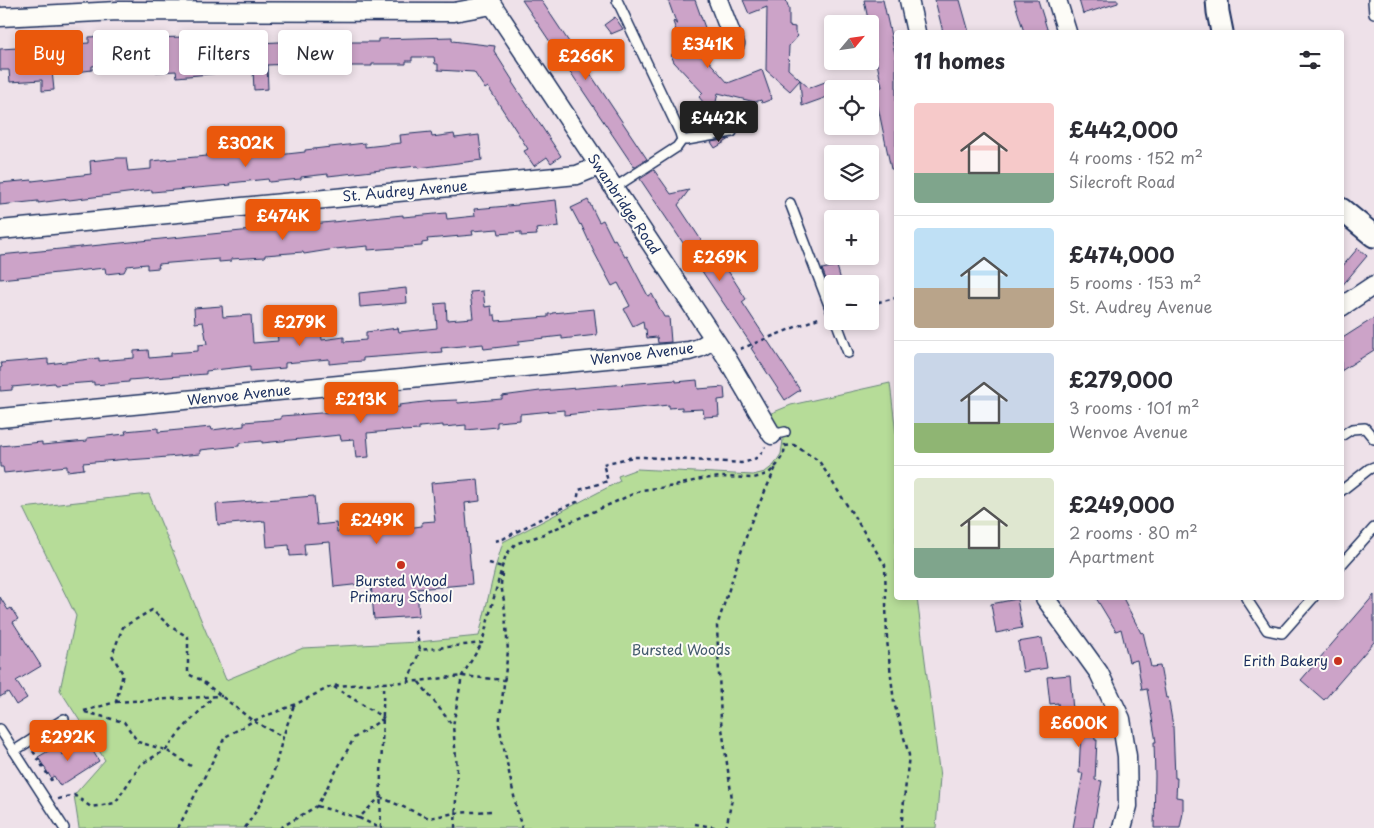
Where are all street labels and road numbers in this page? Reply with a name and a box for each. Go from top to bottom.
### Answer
street label: Swanbridge Road [583,149,666,258]
street label: St. Audrey Avenue [341,175,469,206]
street label: Wenvoe Avenue [589,337,695,370]
street label: Wenvoe Avenue [186,379,292,410]

